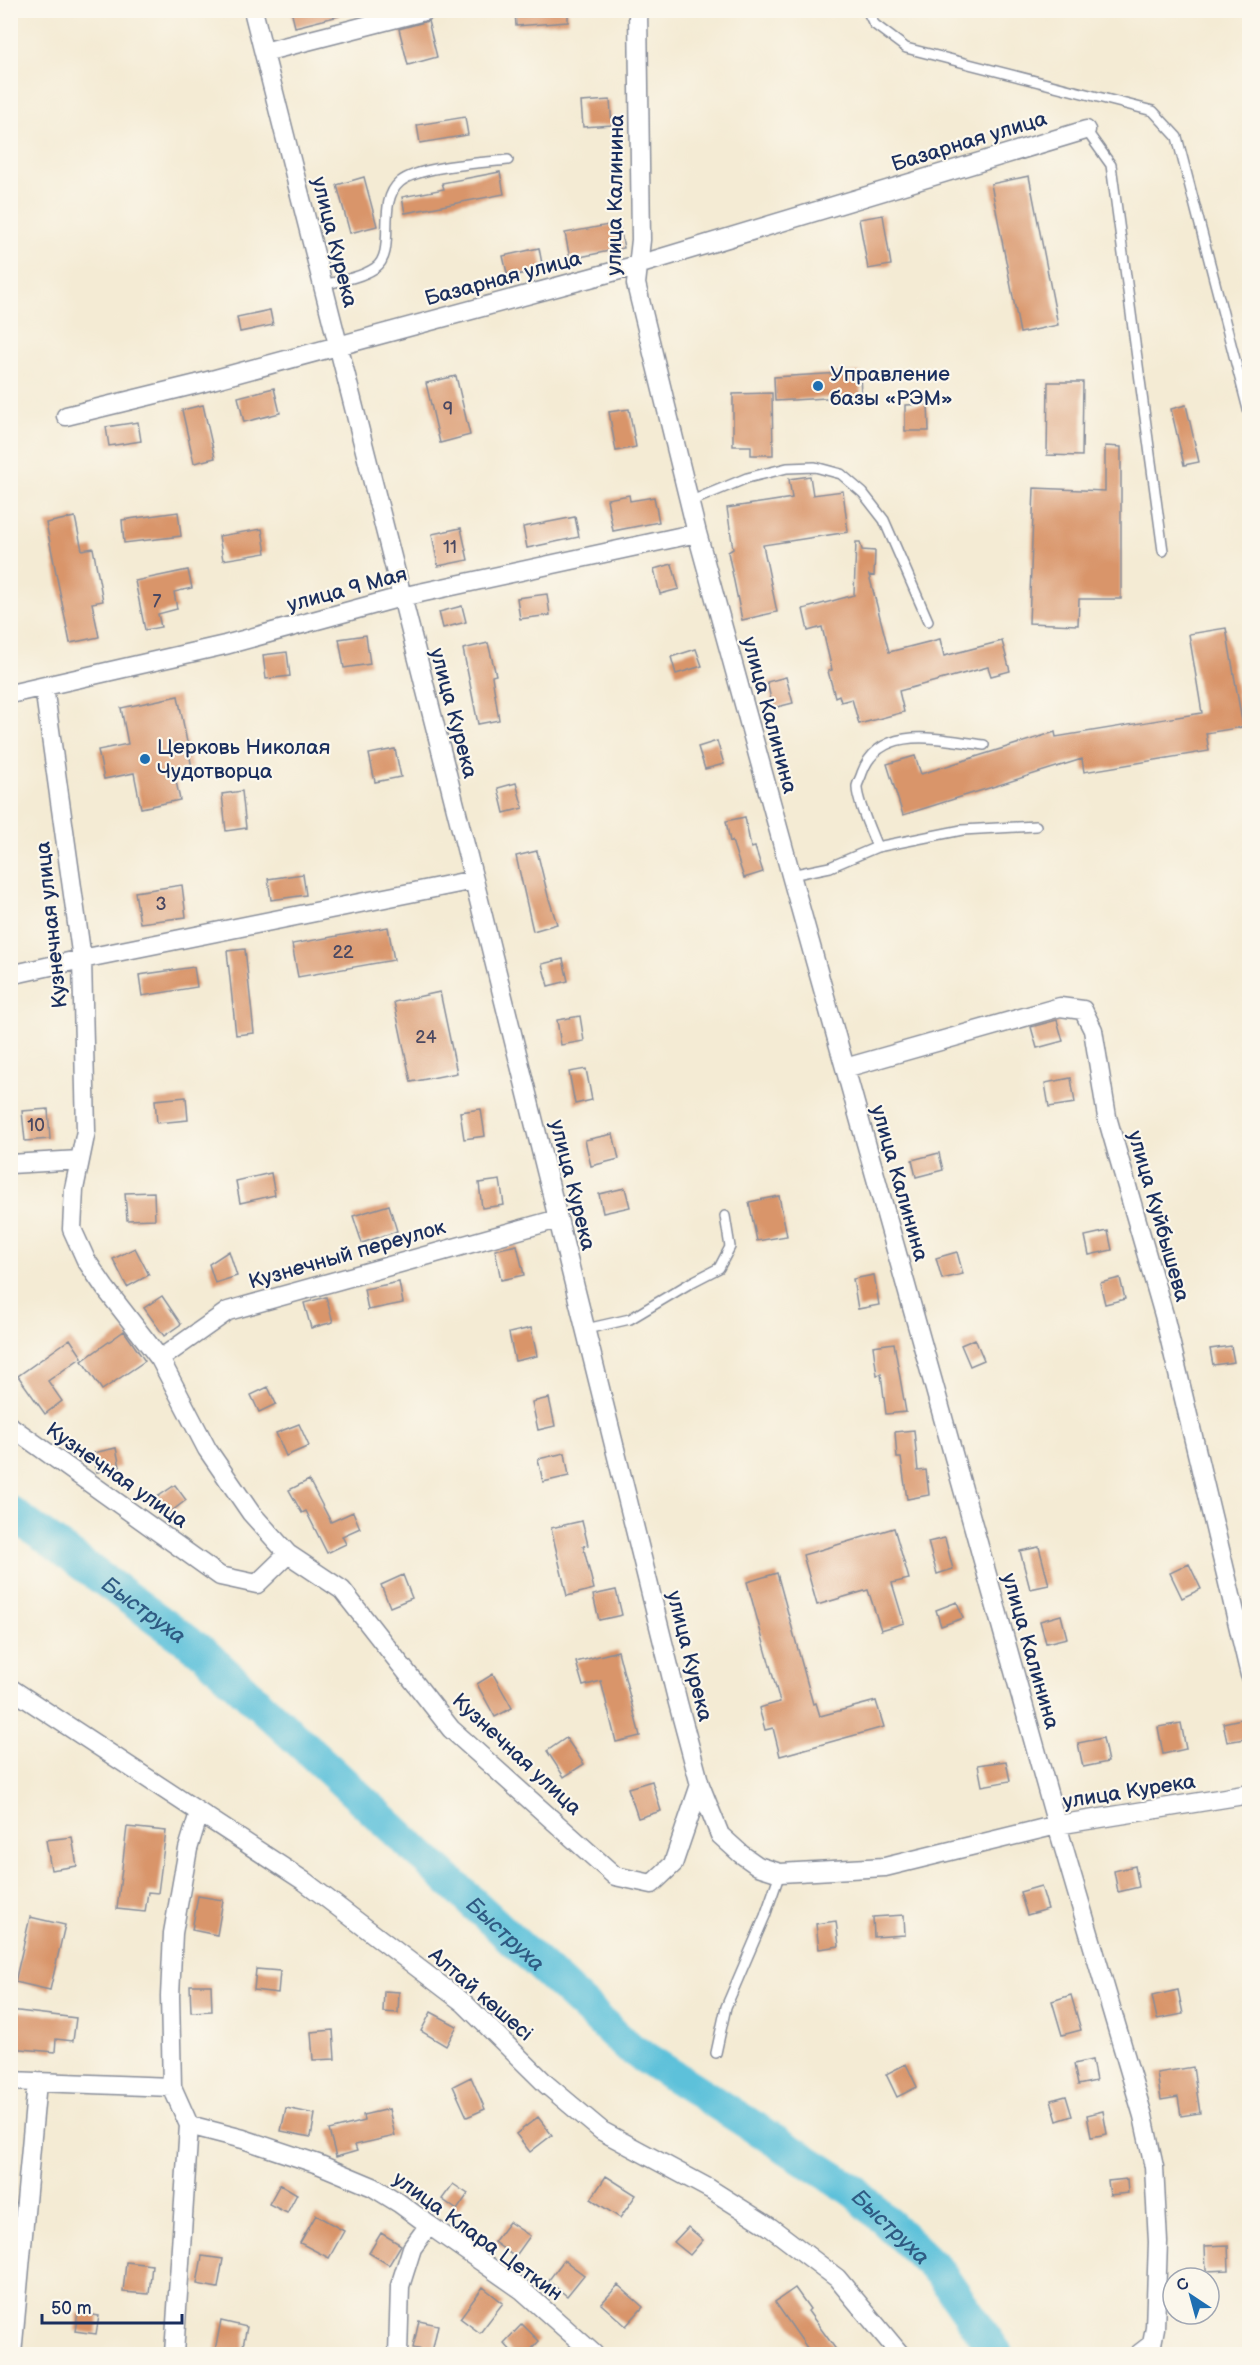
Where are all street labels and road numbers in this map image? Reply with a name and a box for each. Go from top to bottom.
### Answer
street label: Базарная улица [888,106,1050,177]
street label: улица Калинина [602,114,629,276]
street label: улица Курека [306,174,363,311]
street label: Базарная улица [422,245,585,311]
street label: улица 9 Мая [284,561,410,618]
street label: улица Калинина [737,634,803,797]
street label: улица Курека [424,645,483,782]
street label: Кузнечная улица [30,840,73,1010]
street label: улица Калинина [865,1102,934,1265]
street label: улица Курека [544,1117,601,1254]
street label: улица Куйбышева [1122,1128,1195,1305]
street label: Кузнечный переулок [246,1214,448,1295]
street label: Кузнечная улица [41,1417,193,1534]
street label: улица Калинина [996,1570,1065,1733]
street label: улица Курека [661,1588,718,1725]
street label: Кузнечная улица [447,1688,587,1821]
street label: улица Курека [1061,1769,1198,1814]
street label: Алтай көшесі [423,1942,538,2046]
street label: улица Клара Цеткин [388,2166,568,2306]

